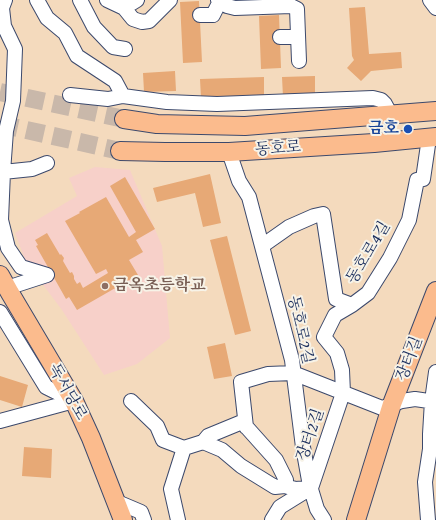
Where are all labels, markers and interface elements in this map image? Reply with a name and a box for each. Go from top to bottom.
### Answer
place label: 금호 [368,119,399,139]
marker: 금호 [402,123,414,135]
street label: 동호로 [254,138,302,160]
street label: 동호로4길 [343,218,395,288]
place label: 금옥초등학교 [113,276,206,296]
marker: 금옥초등학교 [100,281,110,291]
street label: 동호로2길 [283,294,317,366]
street label: 장터길 [393,334,427,384]
street label: 독서당로 [44,360,90,424]
street label: 장터2길 [293,406,329,464]

